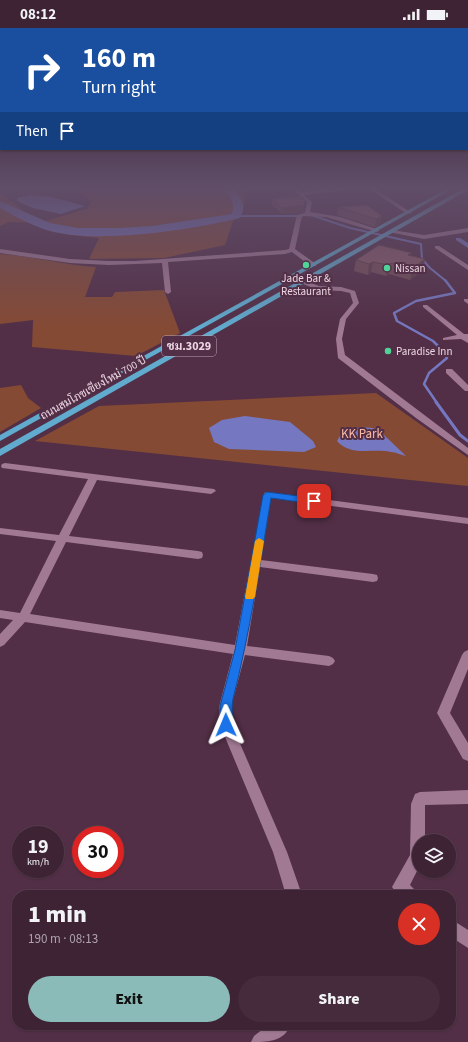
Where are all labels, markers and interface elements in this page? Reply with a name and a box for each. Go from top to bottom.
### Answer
text: 08:12 [20,4,56,25]
text: 160 m [82,38,156,78]
icon: right [16,44,68,96]
text: Turn right [82,75,156,100]
icon: arrive [56,120,78,142]
text: Then [16,121,48,142]
marker: Jade Bar & Restaurant [301,260,311,270]
place label: Nissan [395,261,426,276]
marker: Nissan [382,263,392,273]
place label: Jade Bar & Restaurant [281,271,331,299]
road number: ชม.3029 [162,336,216,356]
place label: Paradise Inn [396,344,452,359]
marker: Paradise Inn [383,346,393,356]
street label: ถนนสมโภชเชียงใหม่ 700 ปี [37,352,148,423]
park label: KK Park [341,425,384,443]
pin [297,484,331,518]
icon: arrive [303,490,325,512]
position arrow [205,704,247,746]
speed limit sign: 30 [72,826,124,878]
text: 19 [27,833,49,861]
map controls [412,834,456,878]
button: layers [412,834,456,878]
text: km/h [27,855,49,869]
text: 1 min [28,897,87,932]
button: close [398,903,440,945]
text: 190 m · 08:13 [28,930,98,948]
button: Exit [28,976,230,1022]
button: Share [238,976,440,1022]

